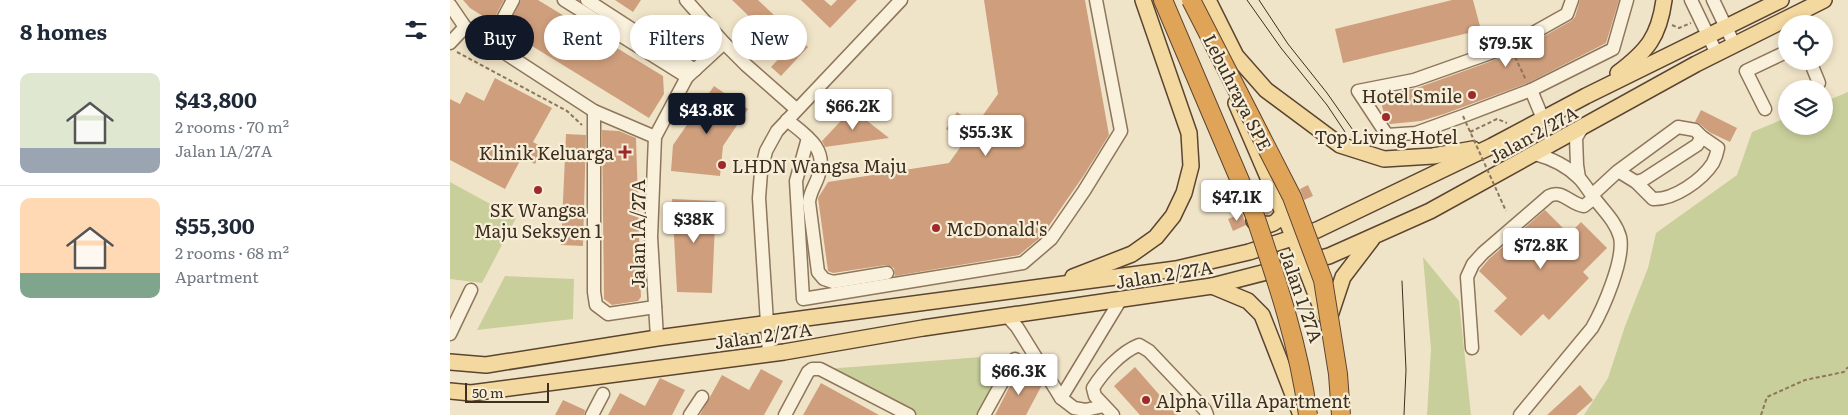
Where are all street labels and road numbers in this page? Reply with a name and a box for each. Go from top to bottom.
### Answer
street label: Lebuhraya SPE [1197,29,1279,155]
street label: Jalan 2/27A [1484,98,1582,170]
street label: Jalan 1A/27A [624,179,651,289]
street label: Jalan 1/27A [1274,246,1330,346]
street label: Jalan 2/27A [1113,253,1215,295]
street label: Jalan 2/27A [712,315,814,355]

